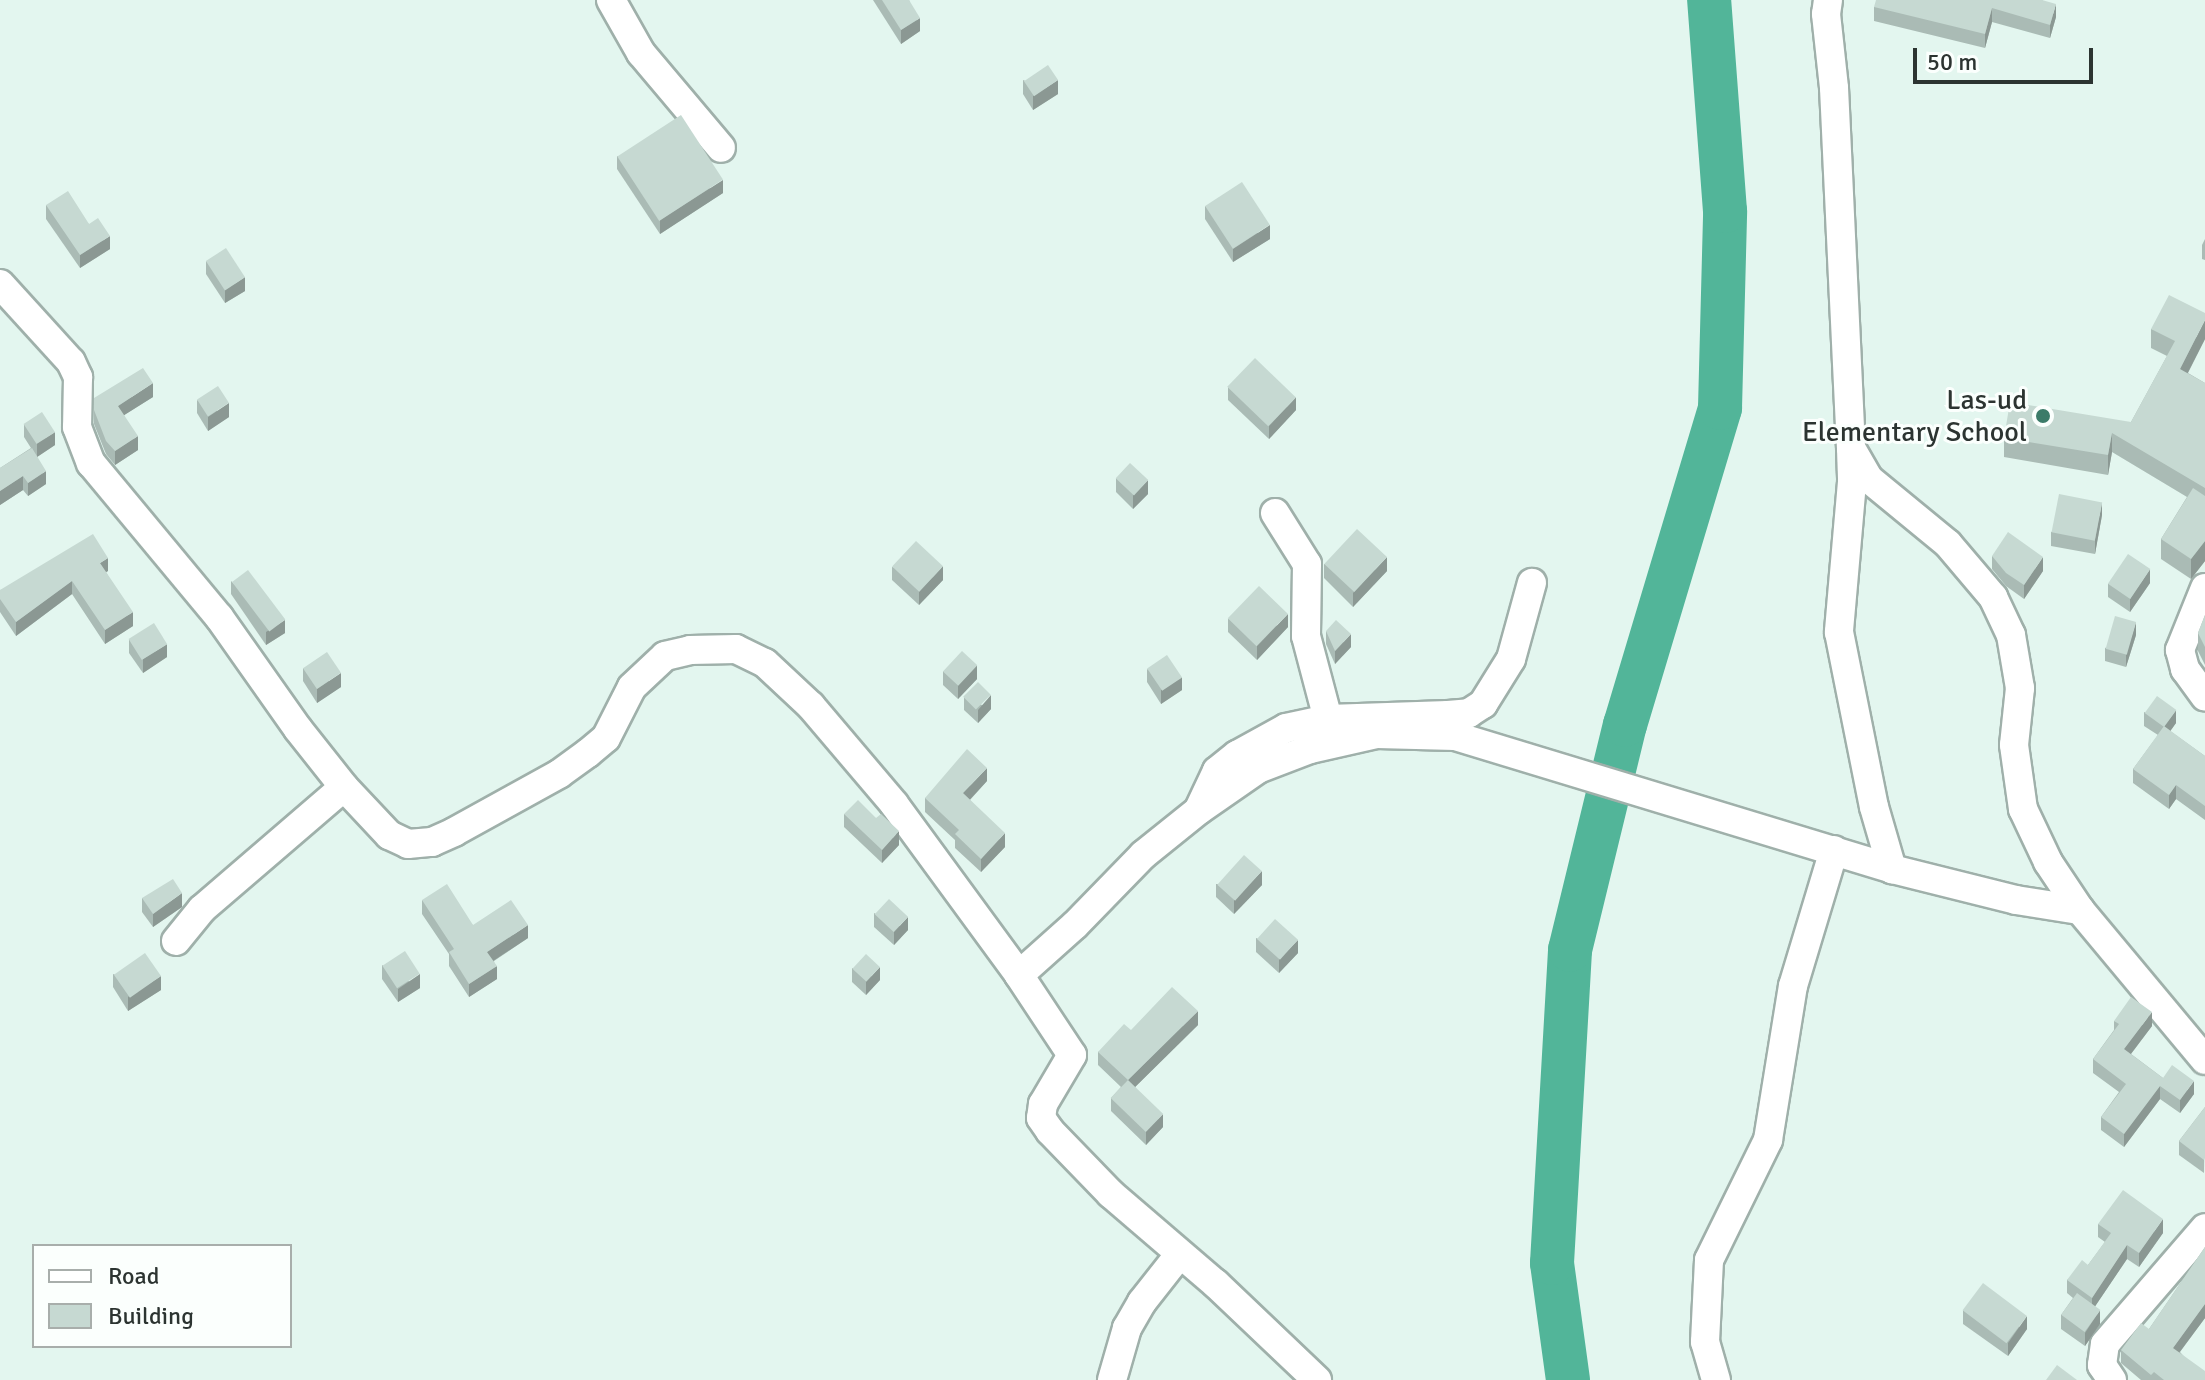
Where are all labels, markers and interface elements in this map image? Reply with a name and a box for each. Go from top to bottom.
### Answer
scale bar [1917,32,2097,82]
text: 50 m [1927,47,1977,77]
place label: Las-ud Elementary School [1802,383,2027,449]
marker: Las-ud Elementary School [2034,407,2052,425]
legend [32,1244,292,1348]
text: Road [108,1261,159,1291]
text: Building [108,1301,194,1331]

